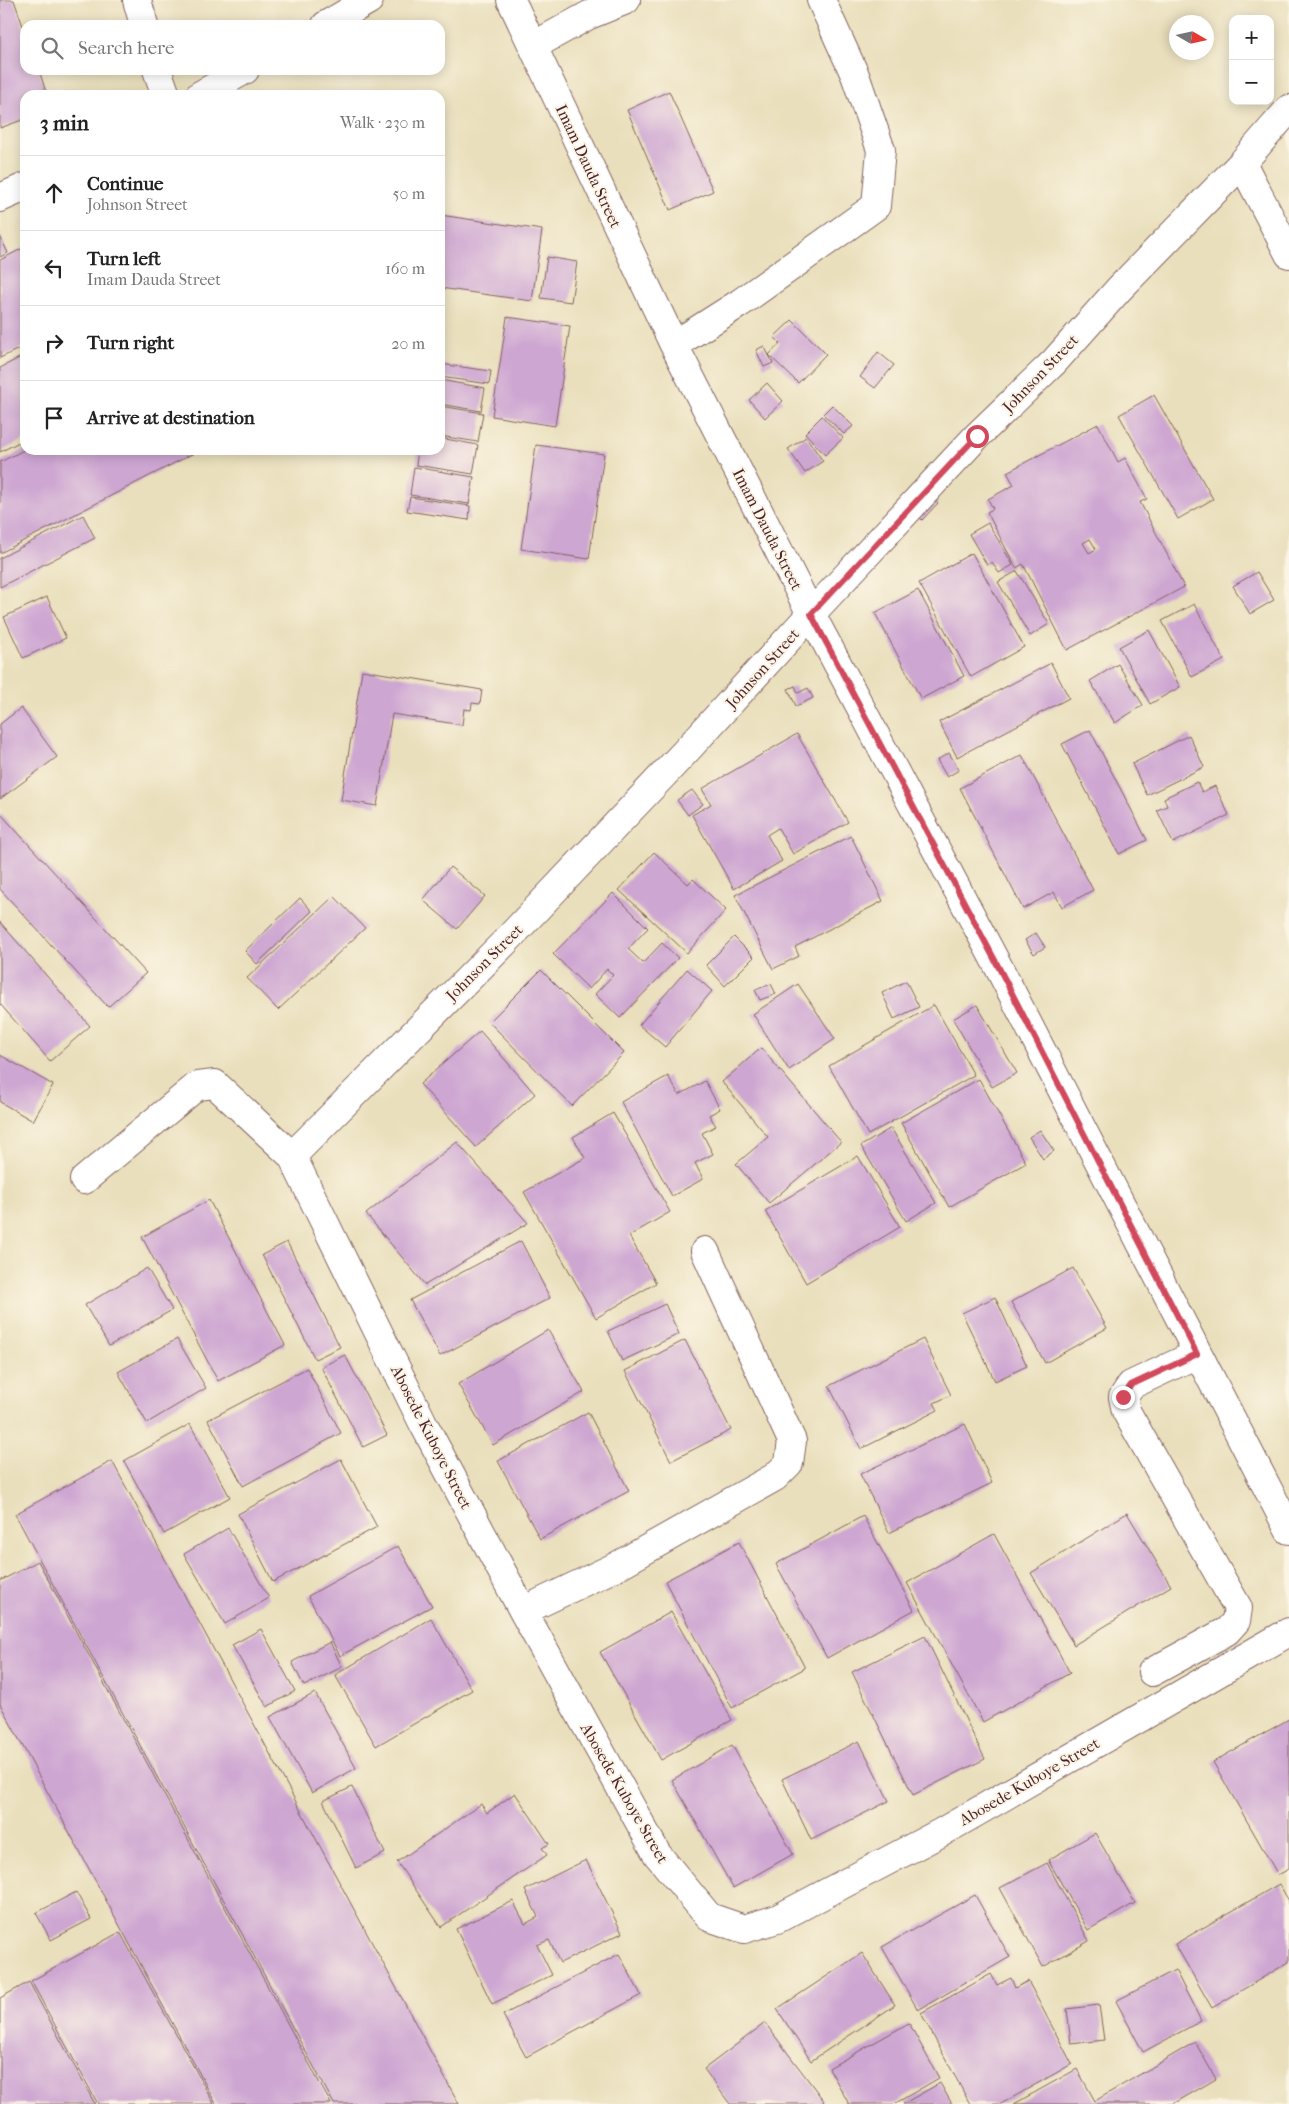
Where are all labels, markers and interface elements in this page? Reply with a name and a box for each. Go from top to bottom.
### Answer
north arrow [1169,15,1214,60]
map controls [1229,15,1274,105]
button: + [1229,15,1274,60]
search box [20,20,445,75]
icon: search [38,34,66,62]
text: Search here [78,37,174,59]
button: − [1229,60,1274,105]
street label: Imam Dauda Street [552,101,626,231]
text: 3 min [40,111,89,135]
text: Walk · 230 m [340,113,425,132]
text: Continue [87,173,163,195]
icon: ahead [40,179,68,207]
text: 50 m [393,184,425,203]
text: Johnson Street [87,195,188,214]
text: Turn left [87,248,161,270]
icon: left [40,254,68,282]
text: 160 m [385,259,425,278]
text: Imam Dauda Street [87,270,221,289]
icon: right [40,329,68,357]
street label: Johnson Street [997,330,1082,418]
text: Turn right [87,332,174,354]
text: 20 m [391,334,425,353]
icon: arrive [40,404,68,432]
text: Arrive at destination [87,407,255,429]
route start [966,425,989,448]
street label: Imam Dauda Street [729,465,807,593]
street label: Johnson Street [720,624,803,714]
street label: Johnson Street [441,920,527,1006]
street label: Abosede Kuboye Street [387,1361,476,1513]
route end [1112,1386,1135,1409]
street label: Abosede Kuboye Street [576,1719,673,1867]
street label: Abosede Kuboye Street [955,1733,1103,1830]

